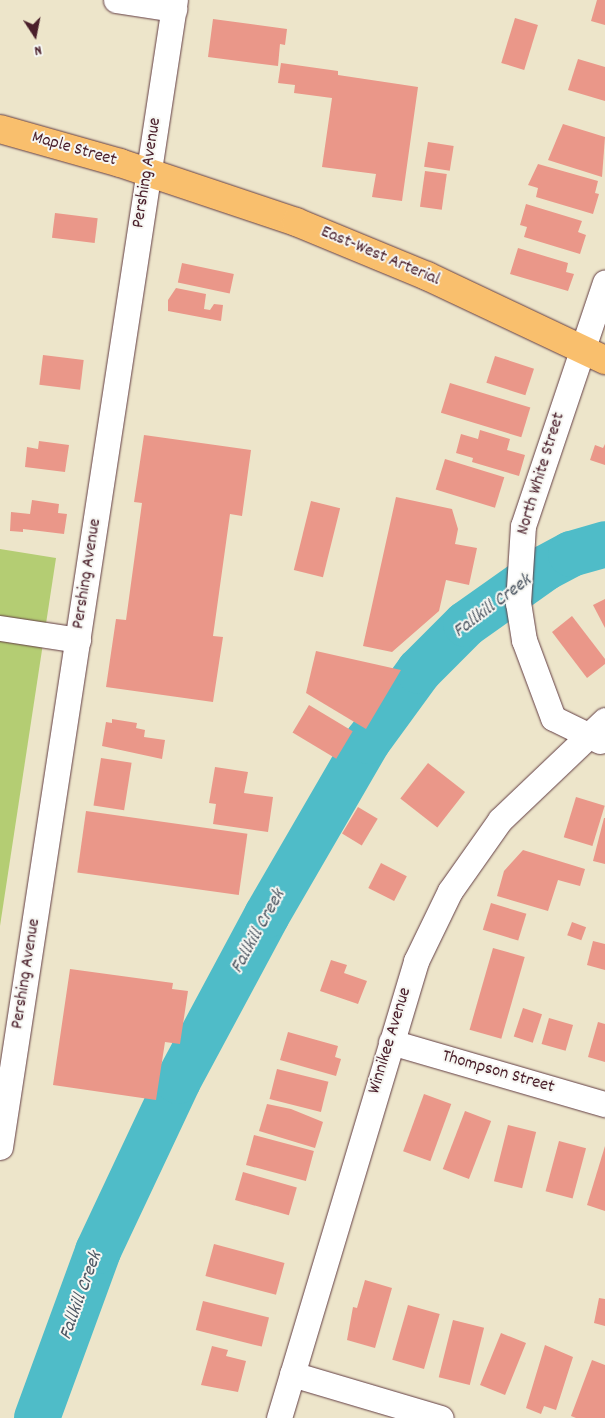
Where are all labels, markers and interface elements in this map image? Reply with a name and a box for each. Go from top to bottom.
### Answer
north arrow [10,10,60,60]
text: N [33,39,43,60]
street label: Pershing Avenue [129,116,167,230]
street label: Maple Street [29,128,119,172]
street label: East-West Arterial [317,222,443,292]
street label: North White Street [513,410,571,538]
street label: Pershing Avenue [69,517,107,631]
water label: Fallkill Creek [449,570,537,644]
water label: Fallkill Creek [227,886,291,978]
street label: Pershing Avenue [8,917,46,1031]
street label: Winnikee Avenue [365,985,417,1097]
street label: Thompson Street [439,1047,557,1099]
water label: Fallkill Creek [56,1249,108,1343]

